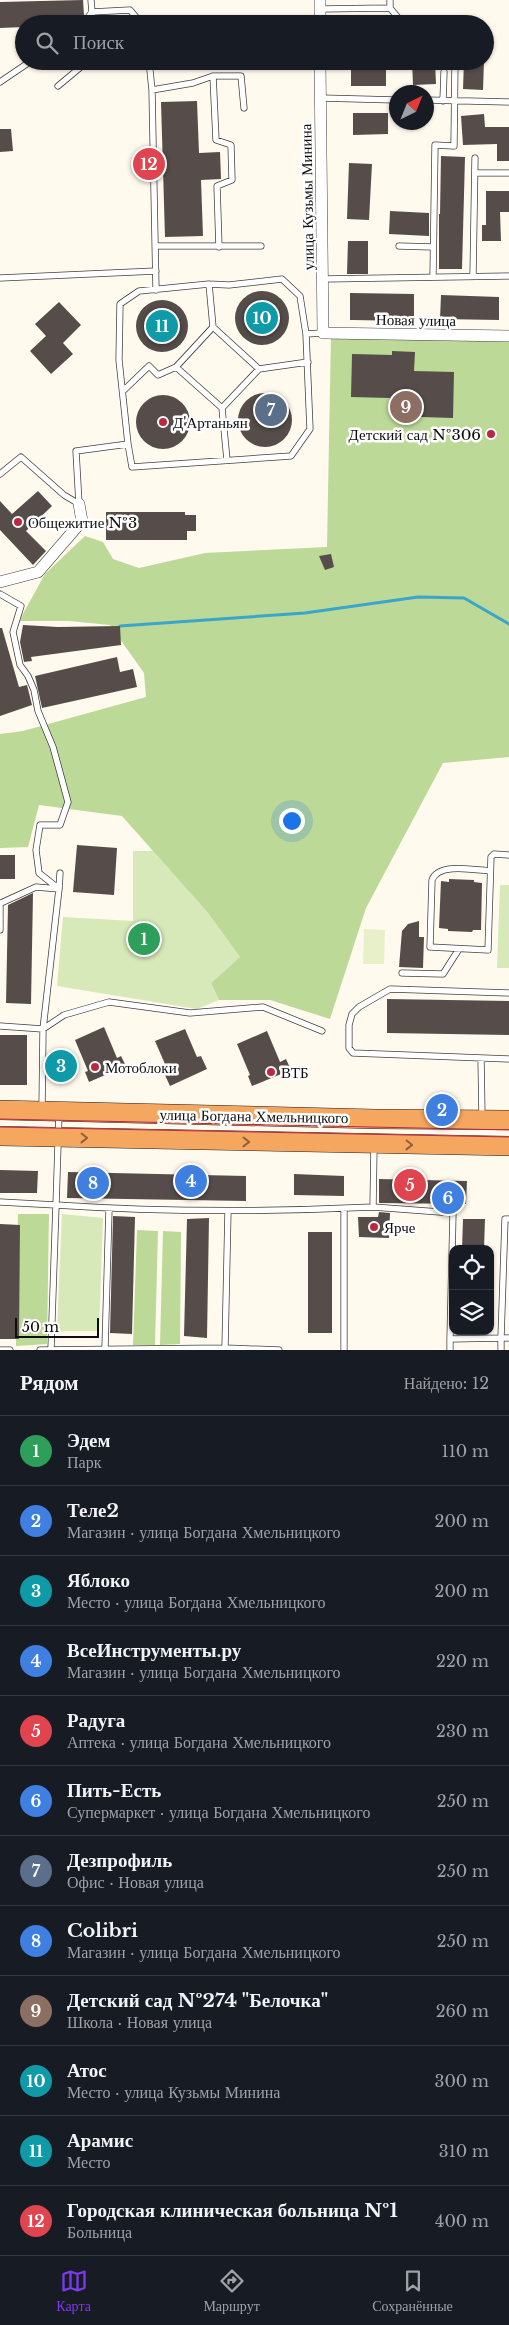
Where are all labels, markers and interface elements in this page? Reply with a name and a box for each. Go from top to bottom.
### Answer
search box [15,15,494,70]
icon: search [33,29,61,57]
text: Поиск [73,31,124,54]
north arrow [389,85,434,130]
street label: улица Кузьмы Минина [296,123,318,270]
pin: 12 [133,145,165,183]
pin: 10 [246,299,278,337]
pin: 11 [146,307,178,345]
street label: Новая улица [376,310,457,330]
pin: 9 [390,388,422,426]
pin: 7 [255,391,287,429]
place label: Д'Артаньян [173,413,248,432]
marker: Д'Артаньян [157,416,169,428]
place label: Детский сад №306 [349,425,481,444]
marker: Детский сад №306 [485,428,497,440]
place label: Общежитие №3 [28,513,137,532]
marker: Общежитие №3 [12,516,24,528]
your location [279,808,305,834]
pin: 1 [128,920,160,958]
pin: 3 [45,1047,77,1085]
place label: Мотоблоки [105,1058,177,1077]
marker: Мотоблоки [89,1061,101,1073]
place label: ВТБ [281,1063,309,1082]
marker: ВТБ [265,1066,277,1078]
pin: 2 [426,1091,458,1129]
street label: улица Богдана Хмельницкого [159,1105,349,1127]
one-way arrow [80,1133,88,1143]
one-way arrow [242,1136,250,1147]
one-way arrow [405,1140,413,1150]
pin: 4 [175,1162,207,1200]
pin: 8 [77,1164,109,1202]
pin: 5 [394,1166,426,1204]
pin: 6 [432,1179,464,1217]
place label: Ярче [384,1218,416,1237]
marker: Ярче [368,1221,380,1233]
map controls [449,1245,494,1335]
button: locate [449,1245,494,1290]
button: layers [449,1290,494,1335]
scale bar [15,1315,99,1338]
text: 50 m [22,1318,59,1336]
text: Рядом [20,1370,79,1396]
text: Найдено: 12 [404,1373,489,1393]
text: Эдем [67,1429,110,1452]
text: 1 [33,1441,39,1461]
text: 110 m [442,1441,489,1461]
text: Парк [67,1452,101,1472]
text: Теле2 [67,1499,119,1522]
text: 2 [31,1511,41,1531]
text: 200 m [435,1511,489,1531]
text: Магазин · улица Богдана Хмельницкого [67,1522,341,1542]
text: Яблоко [67,1569,130,1592]
text: 3 [31,1581,41,1601]
text: 200 m [435,1581,489,1601]
text: Место · улица Богдана Хмельницкого [67,1592,326,1612]
text: ВсеИнструменты.ру [67,1639,241,1662]
text: 4 [31,1651,41,1671]
text: 220 m [436,1651,489,1671]
text: Магазин · улица Богдана Хмельницкого [67,1662,341,1682]
text: Радуга [67,1709,125,1732]
text: 5 [31,1721,41,1741]
text: 230 m [436,1721,489,1741]
text: Аптека · улица Богдана Хмельницкого [67,1732,331,1752]
text: Пить-Есть [67,1779,161,1802]
text: 6 [31,1791,41,1811]
text: 250 m [437,1791,489,1811]
text: Супермаркет · улица Богдана Хмельницкого [67,1802,370,1822]
text: Дезпрофиль [67,1849,172,1872]
text: 7 [32,1861,40,1881]
text: 250 m [437,1861,489,1881]
text: Офис · Новая улица [67,1872,204,1892]
text: Colibri [67,1919,138,1942]
text: 8 [31,1931,41,1951]
text: 250 m [437,1931,489,1951]
text: Магазин · улица Богдана Хмельницкого [67,1942,341,1962]
text: Детский сад №274 "Белочка" [67,1989,328,2012]
text: 9 [31,2001,41,2021]
text: 260 m [436,2001,489,2021]
text: Школа · Новая улица [67,2012,212,2032]
text: Атос [67,2059,107,2082]
text: 10 [26,2071,46,2091]
text: 300 m [435,2071,489,2091]
text: Место · улица Кузьмы Минина [67,2082,280,2102]
text: Арамис [67,2129,133,2152]
text: 11 [29,2141,43,2161]
text: 310 m [439,2141,489,2161]
text: Место [67,2152,110,2172]
text: Городская клиническая больница №1 [67,2199,398,2222]
text: 12 [27,2211,45,2231]
text: 400 m [435,2211,489,2231]
text: Больница [67,2222,132,2242]
tab: Карта [56,2267,91,2315]
tab: Маршрут [203,2267,260,2315]
tab: Сохранённые [372,2267,453,2315]

